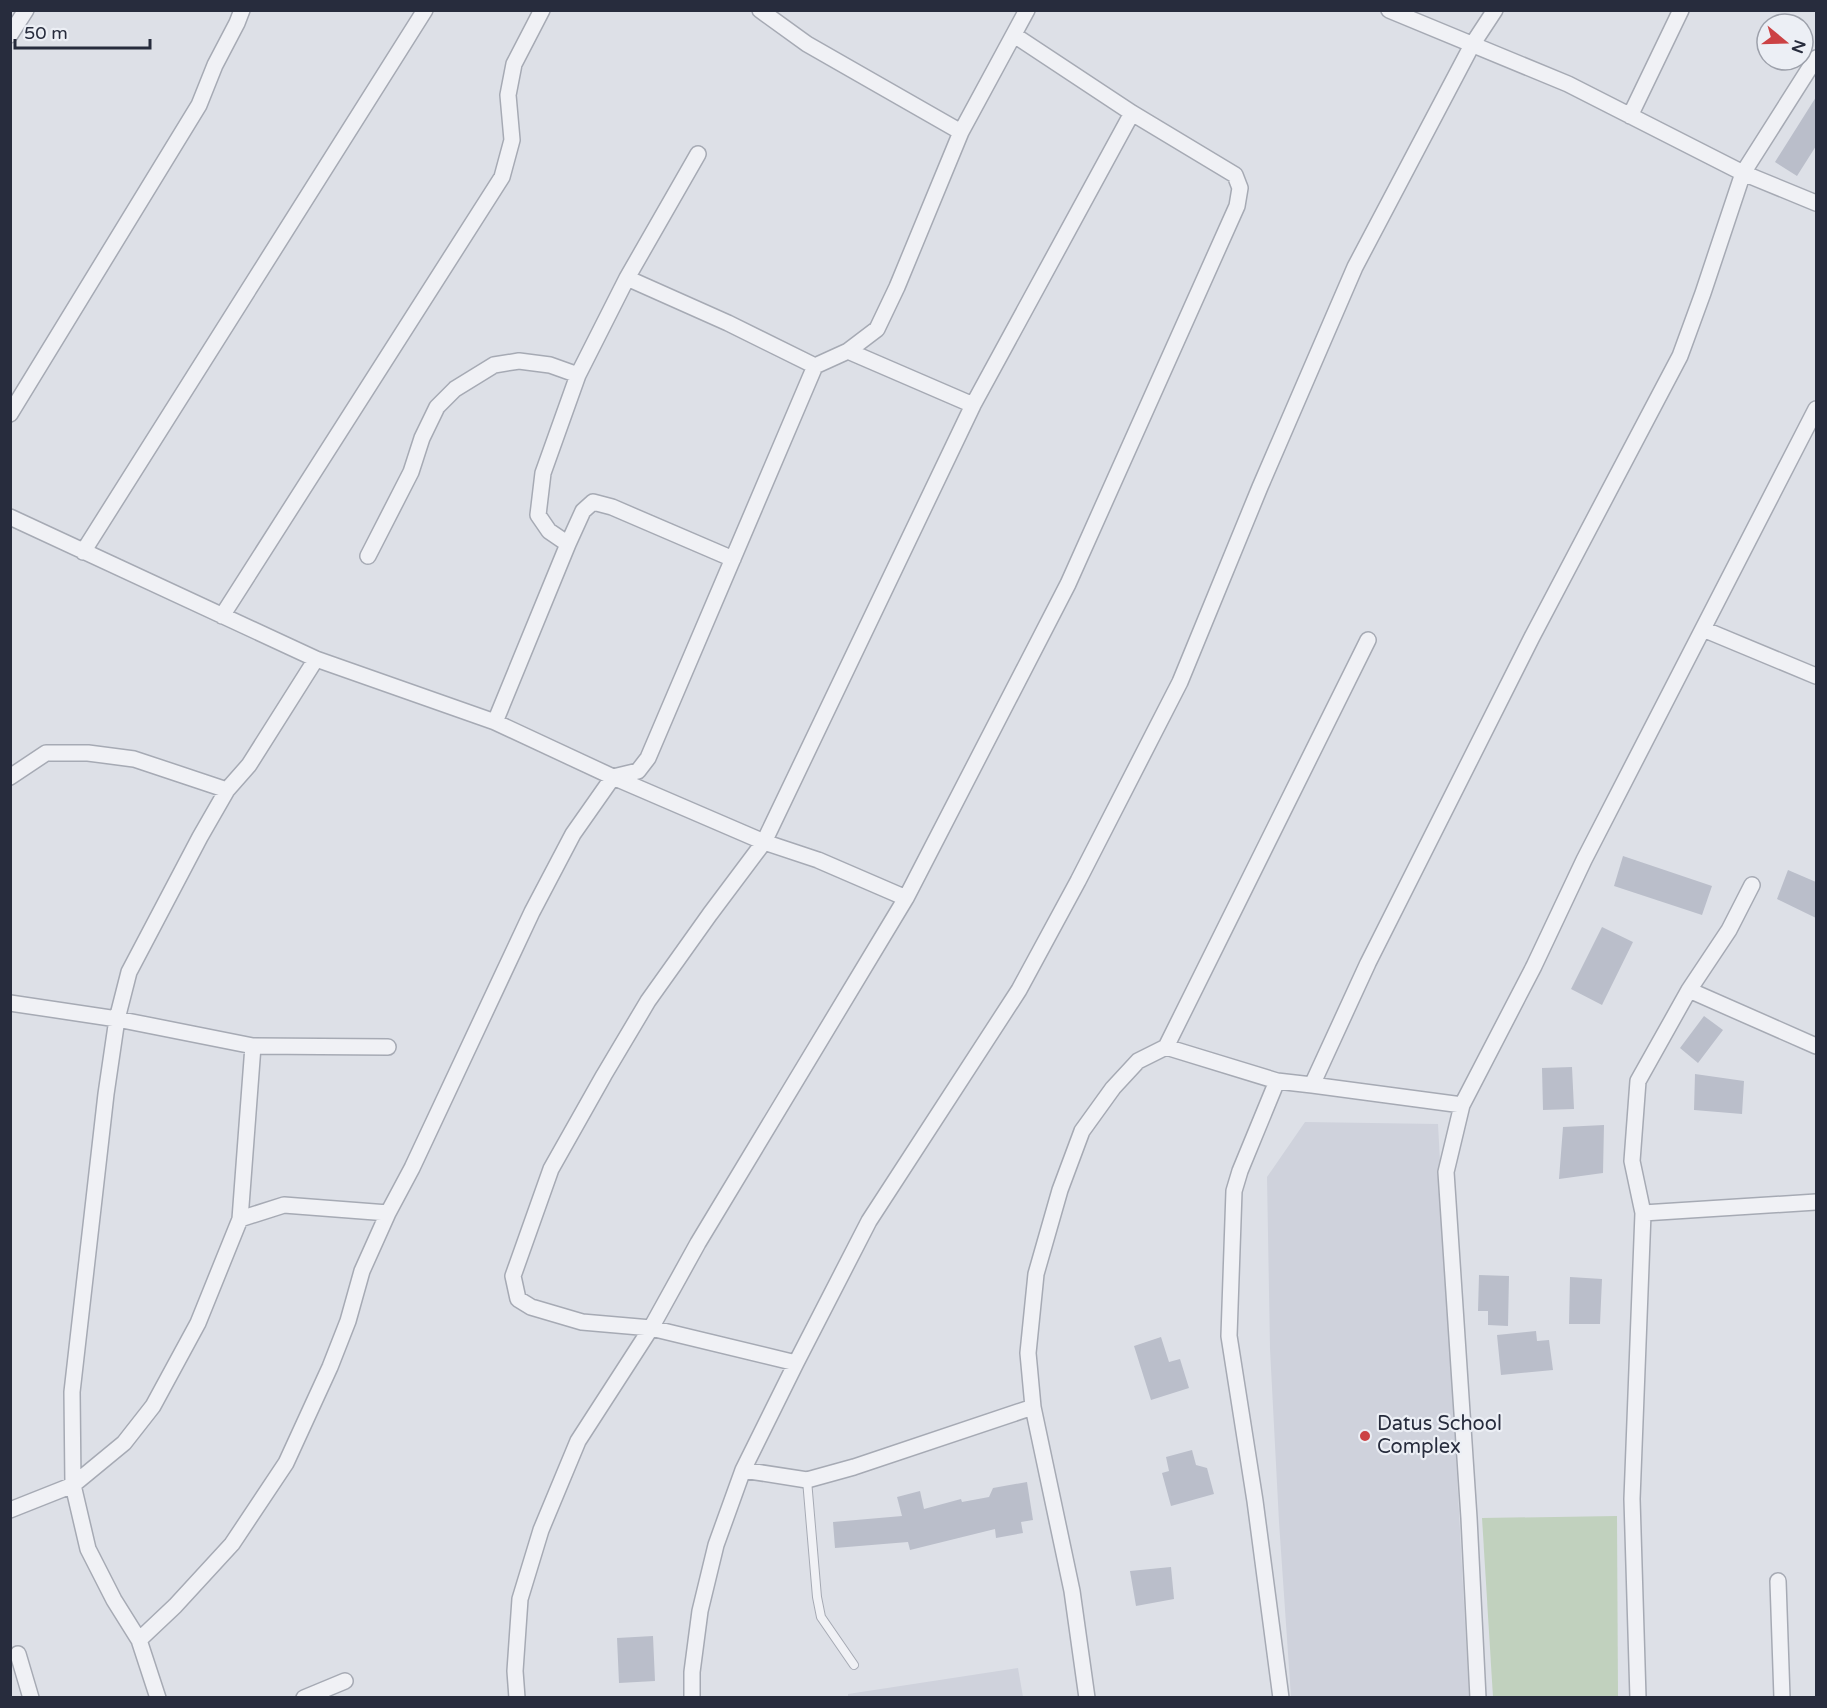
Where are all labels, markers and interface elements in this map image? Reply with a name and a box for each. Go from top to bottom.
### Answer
scale bar [15,12,150,50]
north arrow [1755,12,1815,72]
text: 50 m [24,22,68,44]
text: N [1787,37,1810,56]
place label: Datus School Complex [1377,1412,1502,1459]
marker: Datus School Complex [1358,1429,1372,1443]

